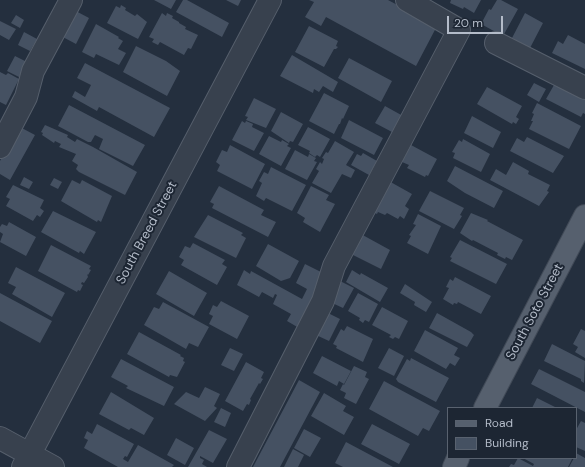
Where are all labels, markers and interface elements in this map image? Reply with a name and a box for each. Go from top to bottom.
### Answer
scale bar [449,8,505,34]
text: 20 m [454,15,483,31]
street label: South Breed Street [113,179,181,287]
street label: South Soto Street [503,261,567,363]
legend [447,407,577,459]
text: Road [485,415,513,431]
text: Building [485,435,529,451]

